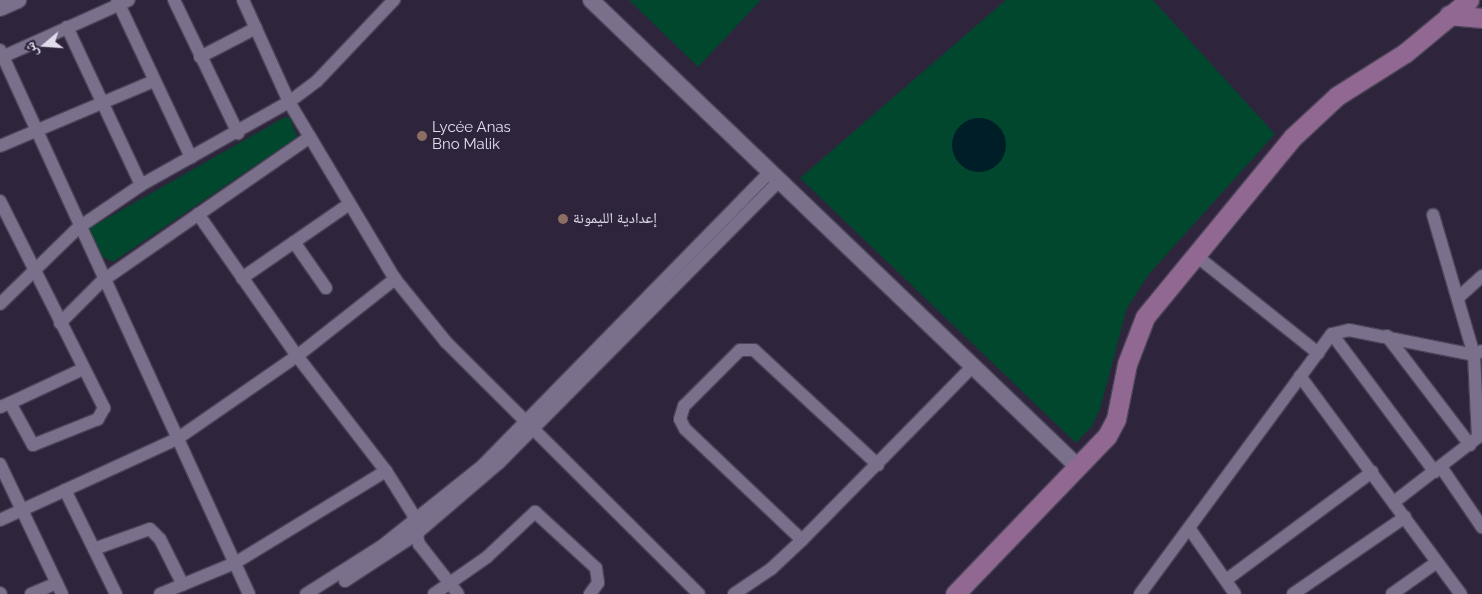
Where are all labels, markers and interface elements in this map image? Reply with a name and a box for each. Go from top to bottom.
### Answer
north arrow [20,20,70,70]
text: ش [21,40,41,59]
place label: Lycée Anas Bno Malik [432,118,511,153]
marker: Lycée Anas Bno Malik [416,130,428,142]
place label: إعدادية الليمونة [573,210,657,228]
marker: إعدادية الليمونة [557,213,569,225]

